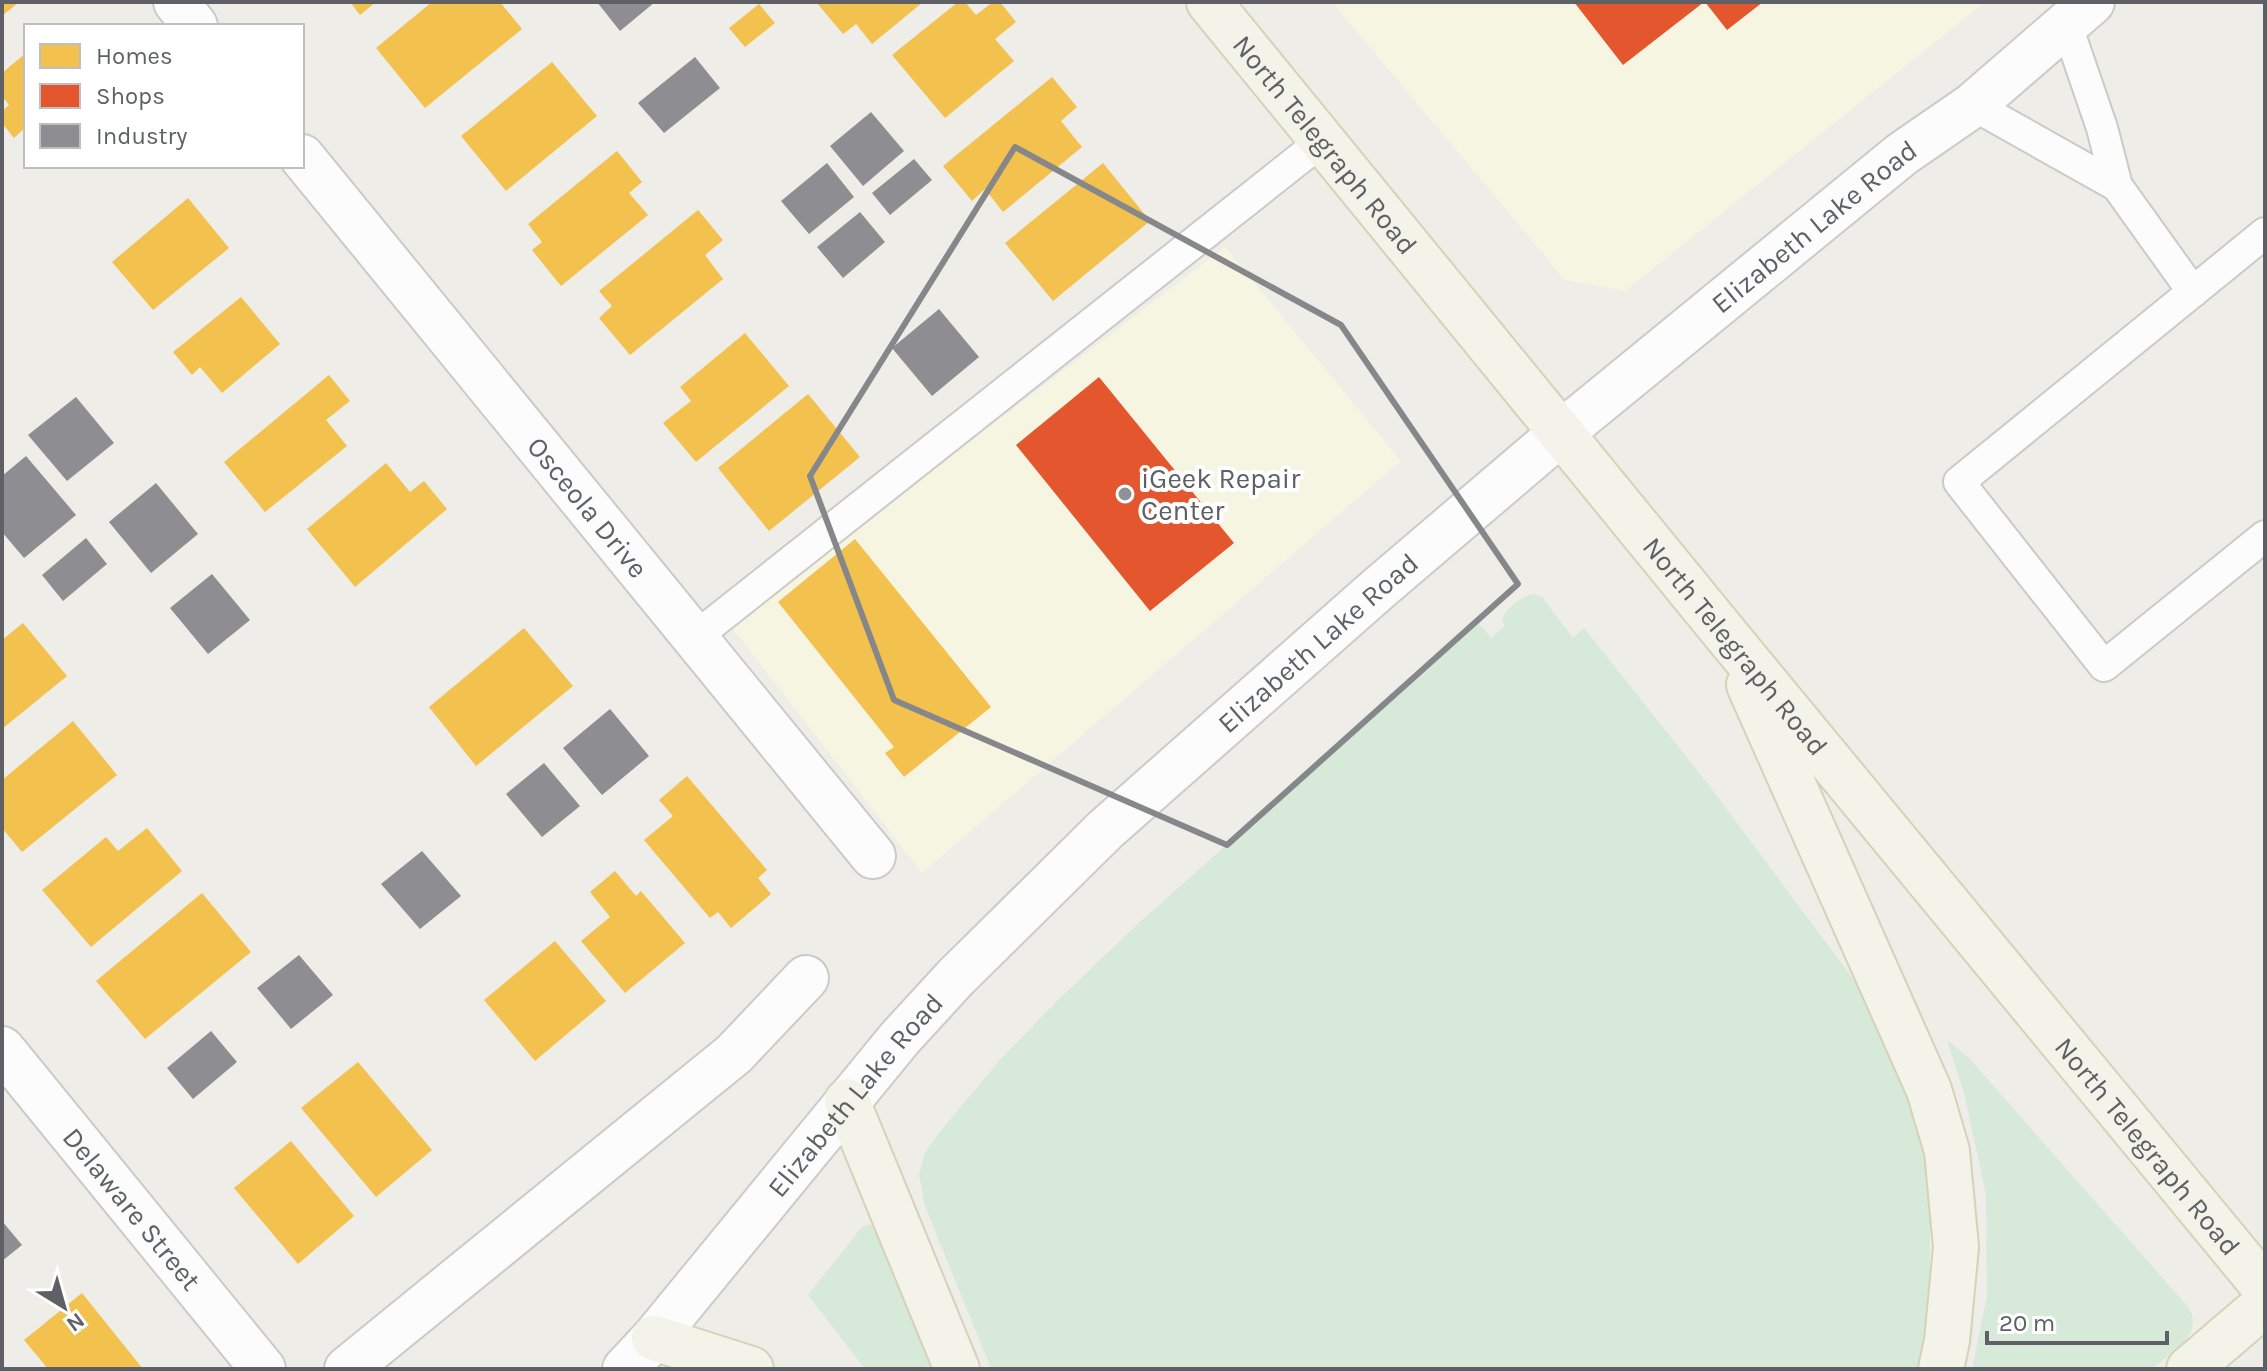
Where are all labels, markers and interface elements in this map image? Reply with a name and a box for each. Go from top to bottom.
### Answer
legend [24,24,304,168]
street label: North Telegraph Road [1226,28,1425,261]
text: Homes [96,42,173,70]
text: Shops [96,82,165,110]
text: Industry [96,122,187,150]
street label: Elizabeth Lake Road [1705,132,1923,320]
street label: Osceola Drive [521,430,655,584]
place label: iGeek Repair Center [1141,462,1301,527]
marker: iGeek Repair Center [1116,485,1134,503]
street label: North Telegraph Road [1636,530,1835,762]
street label: Elizabeth Lake Road [1211,546,1425,739]
street label: Elizabeth Lake Road [760,986,950,1203]
street label: North Telegraph Road [2048,1030,2247,1262]
street label: Delaware Street [56,1121,208,1297]
north arrow [24,1267,104,1347]
scale bar [1987,1295,2167,1345]
text: N [61,1307,90,1337]
text: 20 m [1999,1309,2055,1337]

